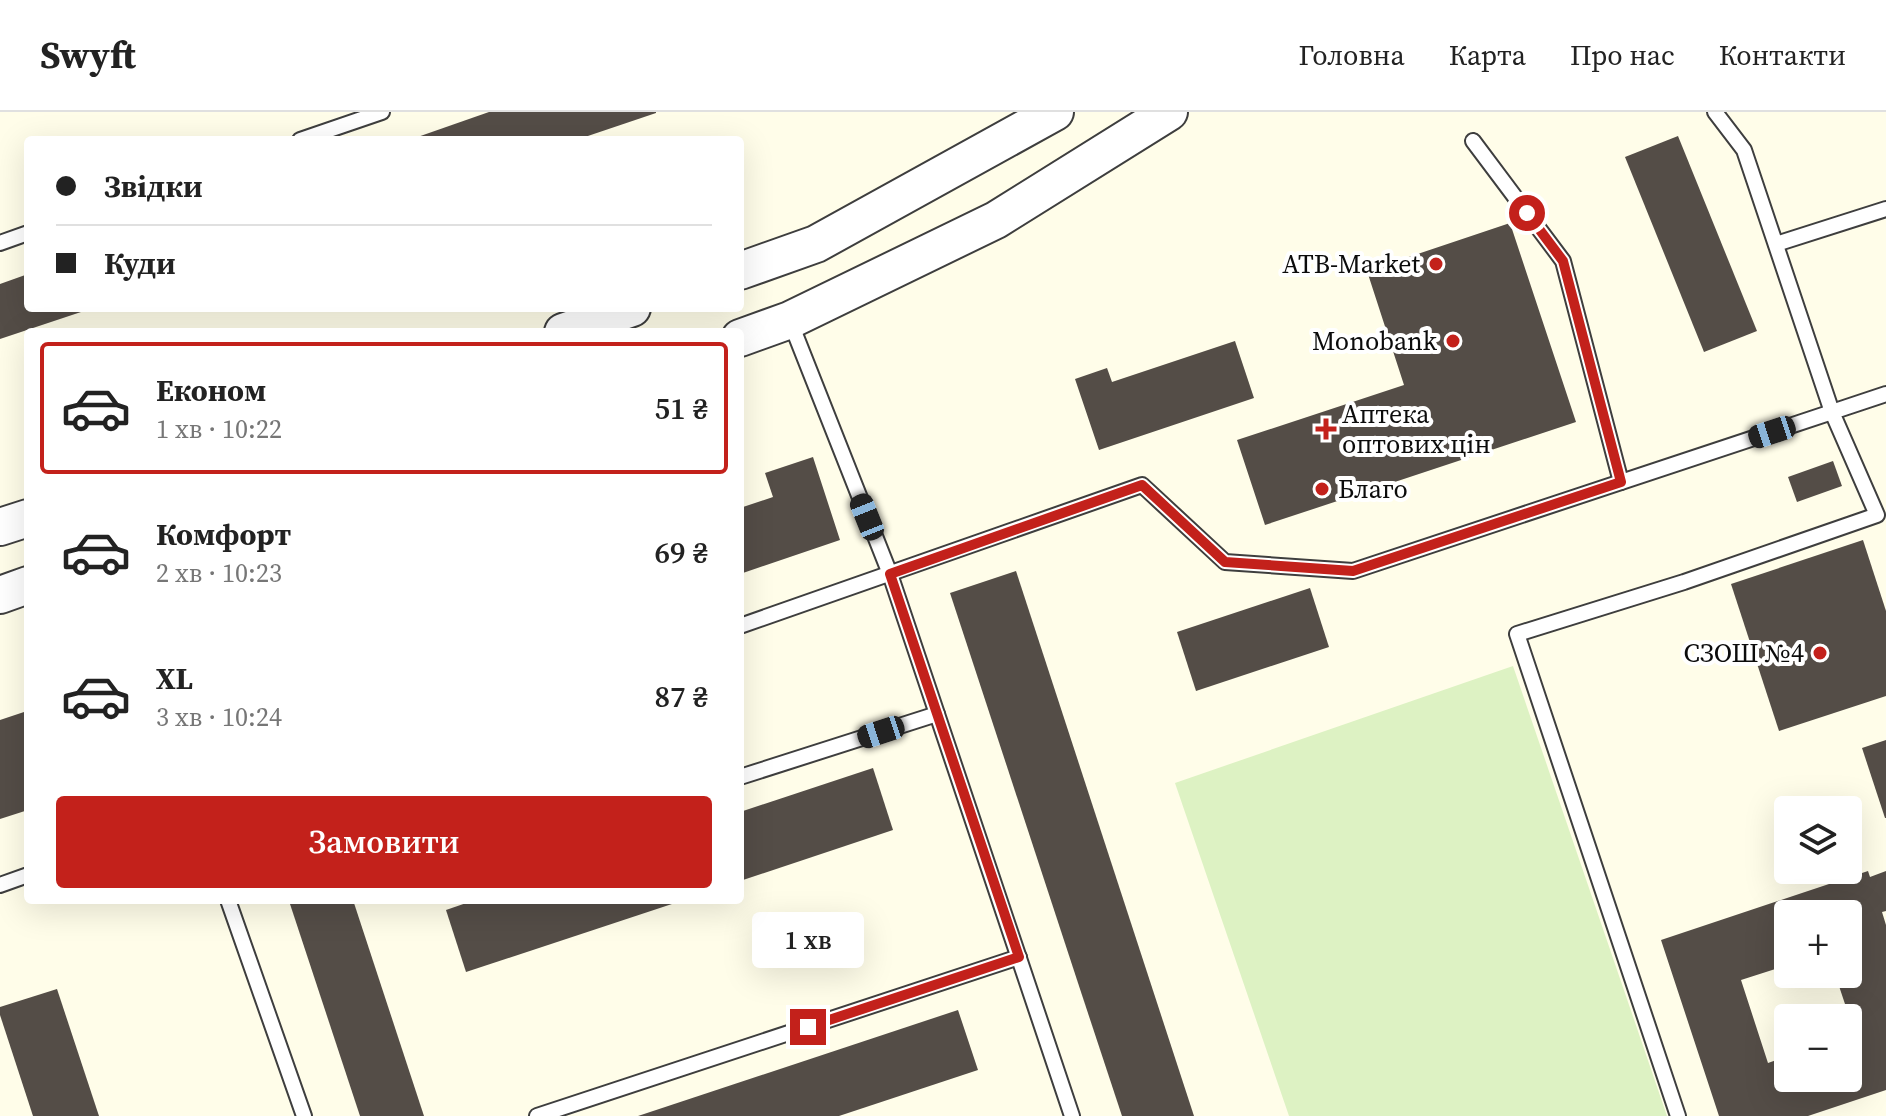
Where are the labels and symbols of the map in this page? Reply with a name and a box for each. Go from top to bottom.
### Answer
route start [1509,195,1545,231]
place label: ATB-Market [1282,246,1421,282]
marker: ATB-Market [1427,255,1445,273]
place label: Monobank [1312,323,1438,359]
marker: Monobank [1444,332,1462,350]
place label: Аптека оптових цін [1342,396,1491,462]
car [1745,413,1799,451]
marker: Аптека оптових цін [1317,420,1335,438]
place label: Благо [1338,471,1408,507]
marker: Благо [1313,480,1331,498]
car [847,490,887,544]
place label: СЗОШ №4 [1683,635,1804,671]
marker: СЗОШ №4 [1811,644,1829,662]
car [854,713,908,751]
callout: 1 хв [752,911,864,967]
route end [790,1009,826,1045]

